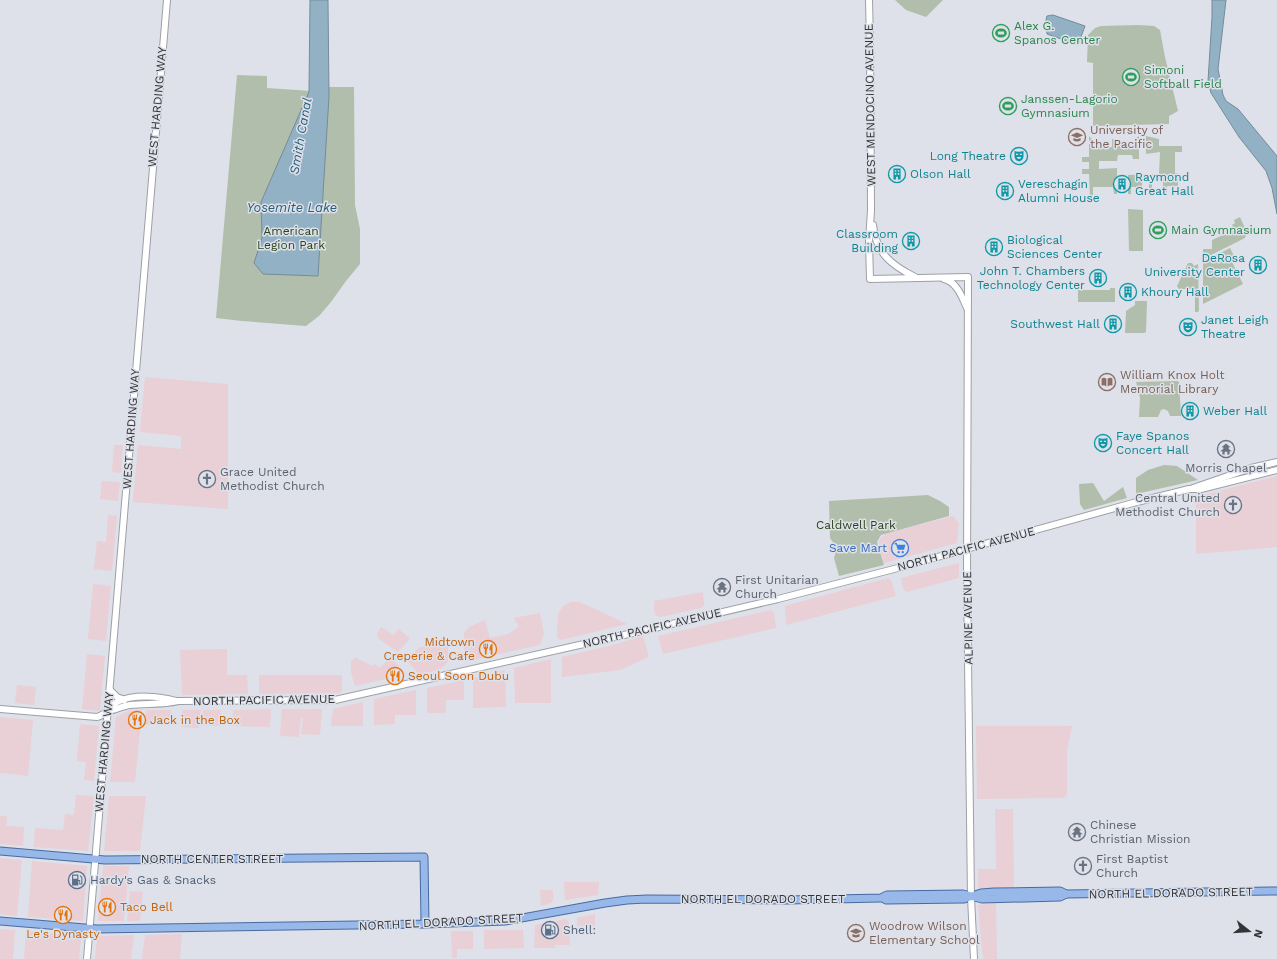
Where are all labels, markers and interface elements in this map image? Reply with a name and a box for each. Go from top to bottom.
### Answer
place label: Alex G. Spanos Center [1014,19,1100,47]
street label: WEST MENDOCINO AVENUE [862,23,878,186]
sports icon: Alex G. Spanos Center [991,23,1011,43]
street label: WEST HARDING WAY [145,46,169,168]
place label: Simoni Softball Field [1144,63,1222,91]
sports icon: Simoni Softball Field [1121,67,1141,87]
place label: Janssen-Lagorio Gymnasium [1021,92,1118,120]
sports icon: Janssen-Lagorio Gymnasium [998,96,1018,116]
water label: Smith Canal [286,97,315,176]
place label: University of the Pacific [1090,123,1163,151]
school or university icon: University of the Pacific [1067,127,1087,147]
theatre icon: Long Theatre [1009,146,1029,166]
place label: Long Theatre [930,149,1006,163]
building icon: Olson Hall [887,164,907,184]
place label: Olson Hall [910,167,971,181]
place label: Raymond Great Hall [1135,170,1194,198]
building icon: Raymond Great Hall [1112,174,1132,194]
place label: Vereschagin Alumni House [1018,177,1100,205]
building icon: Vereschagin Alumni House [995,181,1015,201]
water label: Yosemite Lake [247,200,337,215]
sports icon: Main Gymnasium [1148,220,1168,240]
place label: Main Gymnasium [1171,223,1272,237]
park label: American Legion Park [257,224,325,252]
place label: Classroom Building [836,227,899,255]
building icon: Classroom Building [901,231,921,251]
place label: Biological Sciences Center [1007,233,1102,261]
building icon: Biological Sciences Center [984,237,1004,257]
place label: DeRosa University Center [1144,251,1245,279]
building icon: DeRosa University Center [1248,255,1268,275]
place label: John T. Chambers Technology Center [977,264,1085,292]
building icon: John T. Chambers Technology Center [1088,268,1108,288]
building icon: Khoury Hall [1118,282,1138,302]
place label: Khoury Hall [1141,285,1209,299]
place label: Janet Leigh Theatre [1201,313,1269,341]
building icon: Southwest Hall [1103,314,1123,334]
place label: Southwest Hall [1010,317,1100,331]
theatre icon: Janet Leigh Theatre [1178,317,1198,337]
street label: WEST HARDING WAY [120,368,142,490]
place label: William Knox Holt Memorial Library [1120,368,1224,396]
library icon: William Knox Holt Memorial Library [1097,372,1117,392]
building icon: Weber Hall [1180,401,1200,421]
place label: Weber Hall [1203,404,1267,418]
place label: Faye Spanos Concert Hall [1116,429,1189,457]
theatre icon: Faye Spanos Concert Hall [1093,433,1113,453]
temple icon: Morris Chapel [1216,439,1236,459]
place label: Morris Chapel [1185,461,1267,475]
place label: Grace United Methodist Church [220,465,325,493]
church icon: Grace United Methodist Church [197,469,217,489]
place label: Central United Methodist Church [1115,491,1220,519]
church icon: Central United Methodist Church [1223,495,1243,515]
park label: Caldwell Park [816,518,896,532]
street label: NORTH PACIFIC AVENUE [896,524,1037,574]
supermarket icon: Save Mart [890,538,910,558]
place label: Save Mart [829,541,887,555]
street label: ALPINE AVENUE [960,571,976,665]
place label: First Unitarian Church [735,573,819,601]
temple icon: First Unitarian Church [712,577,732,597]
street label: NORTH PACIFIC AVENUE [581,605,723,651]
place label: Midtown Creperie & Cafe [384,635,475,663]
restaurant icon: Midtown Creperie & Cafe [478,639,498,659]
restaurant icon: Seoul Soon Dubu [385,666,405,686]
place label: Seoul Soon Dubu [408,669,509,683]
street label: WEST HARDING WAY [92,691,116,813]
street label: NORTH PACIFIC AVENUE [193,692,336,708]
restaurant icon: Jack in the Box [127,710,147,730]
place label: Jack in the Box [150,713,240,727]
place label: Chinese Christian Mission [1090,818,1191,846]
temple icon: Chinese Christian Mission [1067,822,1087,842]
street label: NORTH CENTER STREET [141,852,283,866]
place label: First Baptist Church [1096,852,1168,880]
church icon: First Baptist Church [1073,856,1093,876]
fuel station icon: Hardy's Gas & Snacks [67,870,87,890]
place label: Hardy's Gas & Snacks [90,873,216,887]
street label: NORTH EL DORADO STREET [1089,885,1253,901]
street label: NORTH EL DORADO STREET [681,892,845,906]
restaurant icon: Taco Bell [97,897,117,917]
place label: Taco Bell [120,900,173,914]
restaurant icon: Le's Dynasty [53,905,73,925]
street label: NORTH EL DORADO STREET [358,911,524,933]
north arrow [1229,911,1269,951]
place label: Woodrow Wilson Elementary School [869,919,980,947]
fuel station icon: Shell: [540,920,560,940]
place label: Shell: [563,923,596,937]
school or university icon: Woodrow Wilson Elementary School [846,923,866,943]
place label: Le's Dynasty [26,927,100,941]
text: N [1251,928,1265,940]

